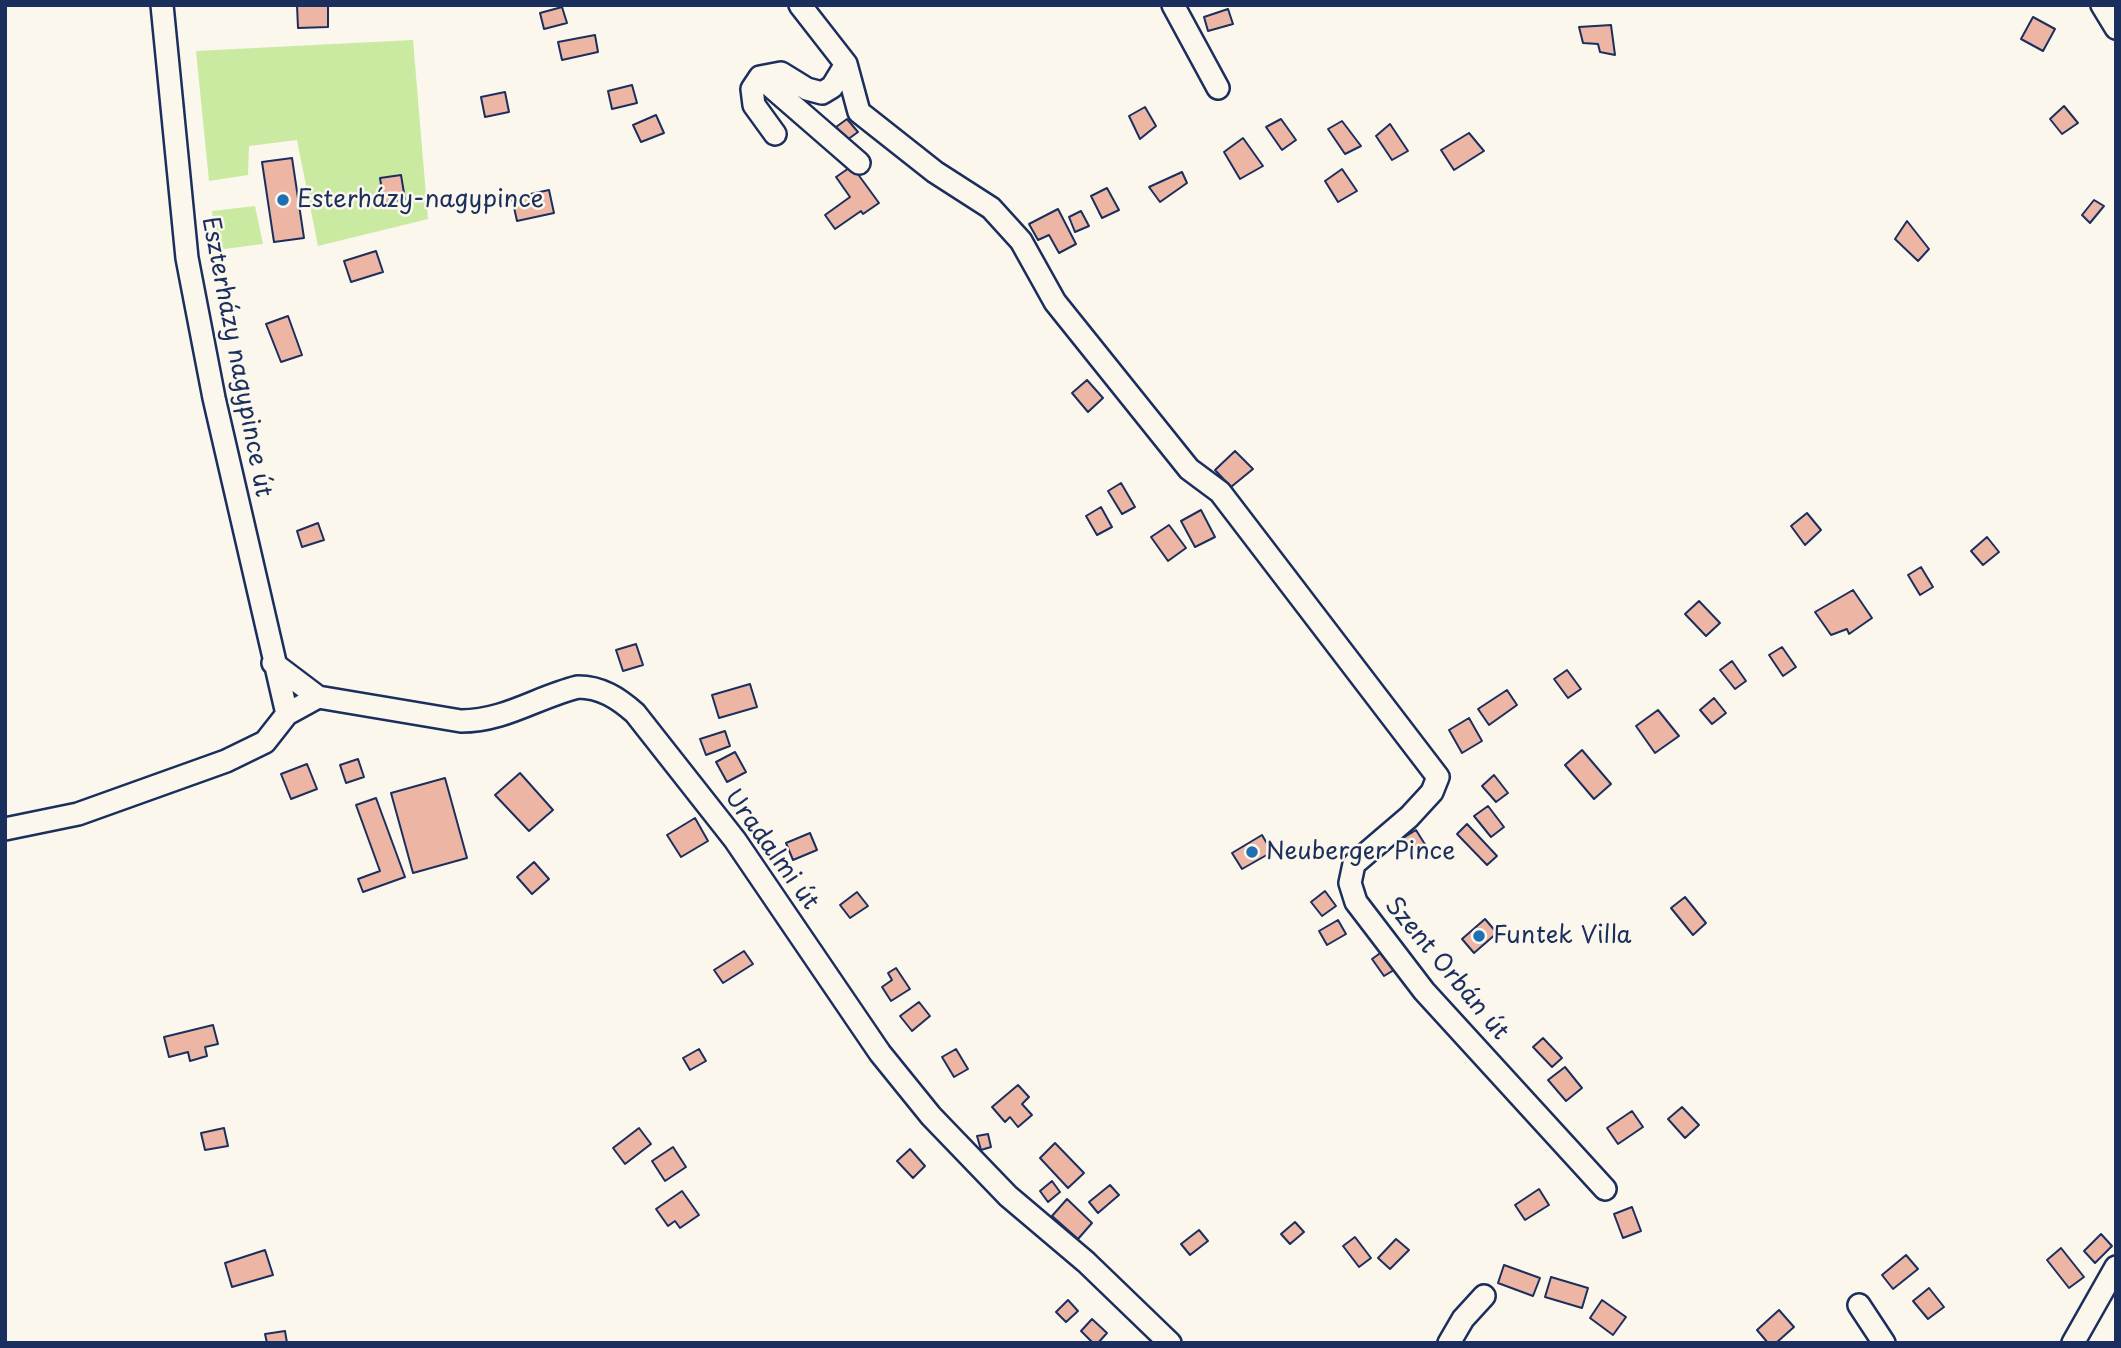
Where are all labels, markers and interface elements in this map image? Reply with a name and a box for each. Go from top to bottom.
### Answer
place label: Esterházy-nagypince [297,186,544,214]
marker: Esterházy-nagypince [275,192,291,208]
street label: Eszterházy nagypince út [195,214,277,500]
street label: Uradalmi út [718,784,824,916]
place label: Neuberger Pince [1266,838,1455,866]
marker: Neuberger Pince [1244,844,1260,860]
street label: Szent Orbán út [1378,892,1514,1046]
place label: Funtek Villa [1493,922,1632,950]
marker: Funtek Villa [1471,928,1487,944]

